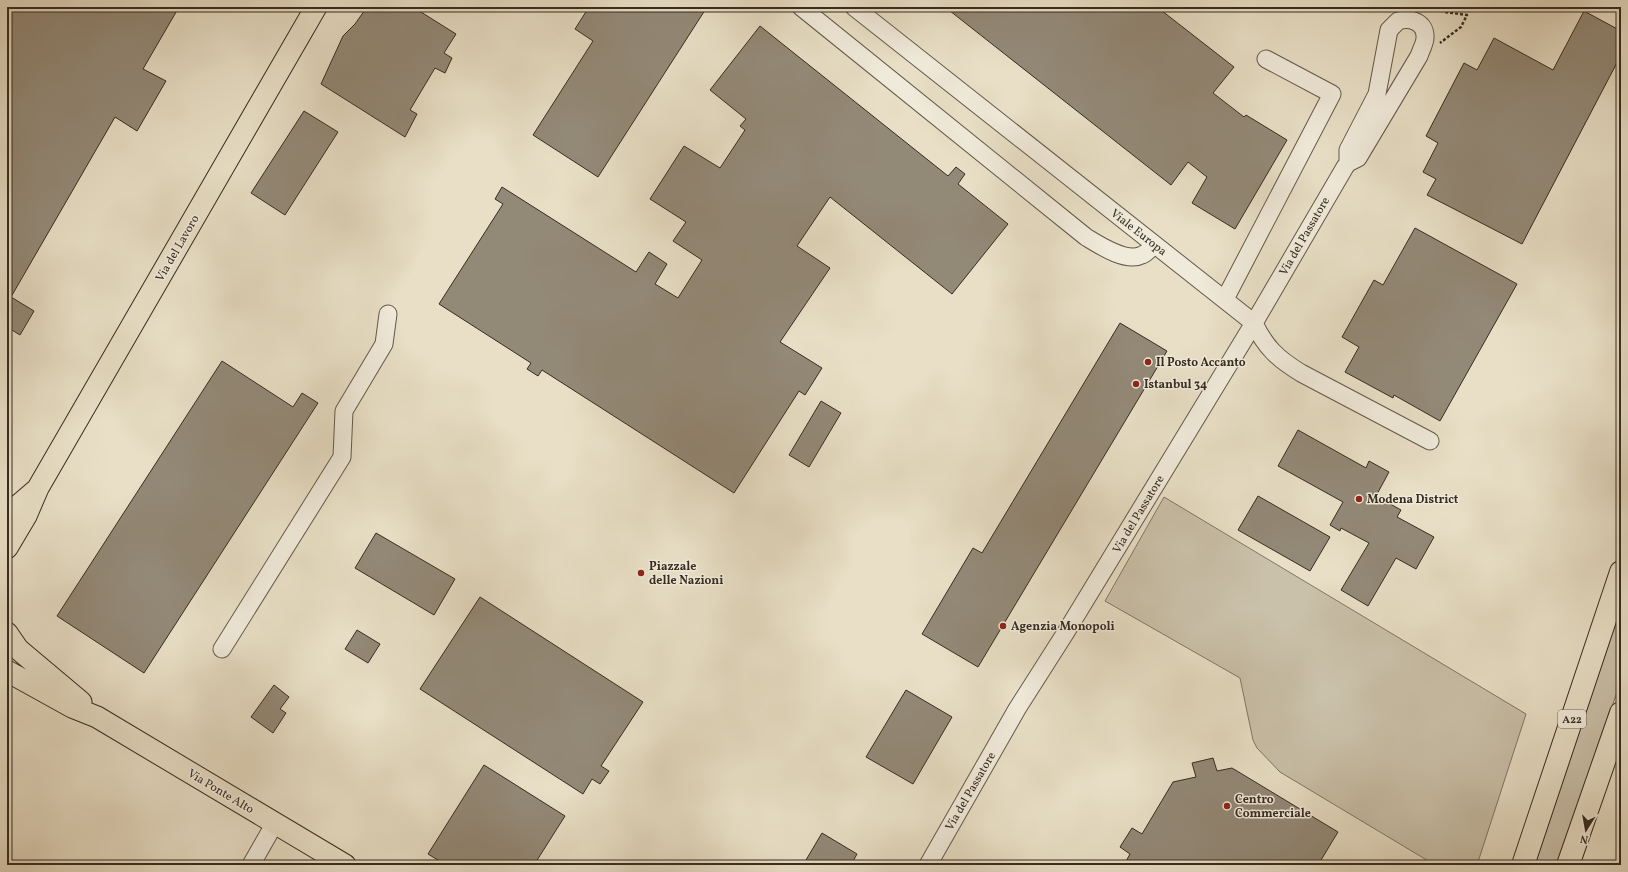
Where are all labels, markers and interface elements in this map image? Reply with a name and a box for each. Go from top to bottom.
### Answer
street label: Via del Passatore [1276,194,1334,279]
street label: Viale Europa [1107,206,1170,260]
street label: Via del Lavoro [152,212,203,285]
place label: Il Posto Accanto [1156,355,1246,371]
marker: Il Posto Accanto [1143,357,1153,367]
place label: Istanbul 34 [1144,377,1207,393]
marker: Istanbul 34 [1131,379,1141,389]
street label: Via del Passatore [1109,472,1169,556]
place label: Modena District [1367,492,1459,508]
marker: Modena District [1354,494,1364,504]
place label: Piazzale delle Nazioni [649,559,724,589]
marker: Piazzale delle Nazioni [636,568,646,578]
place label: Agenzia Monopoli [1011,619,1115,635]
marker: Agenzia Monopoli [998,621,1008,631]
road number: A22 [1558,710,1586,728]
street label: Via del Passatore [942,749,1000,834]
street label: Via Ponte Alto [184,766,257,818]
place label: Centro Commerciale [1235,792,1311,822]
marker: Centro Commerciale [1222,801,1232,811]
north arrow [1566,810,1606,850]
text: N [1579,830,1590,846]

